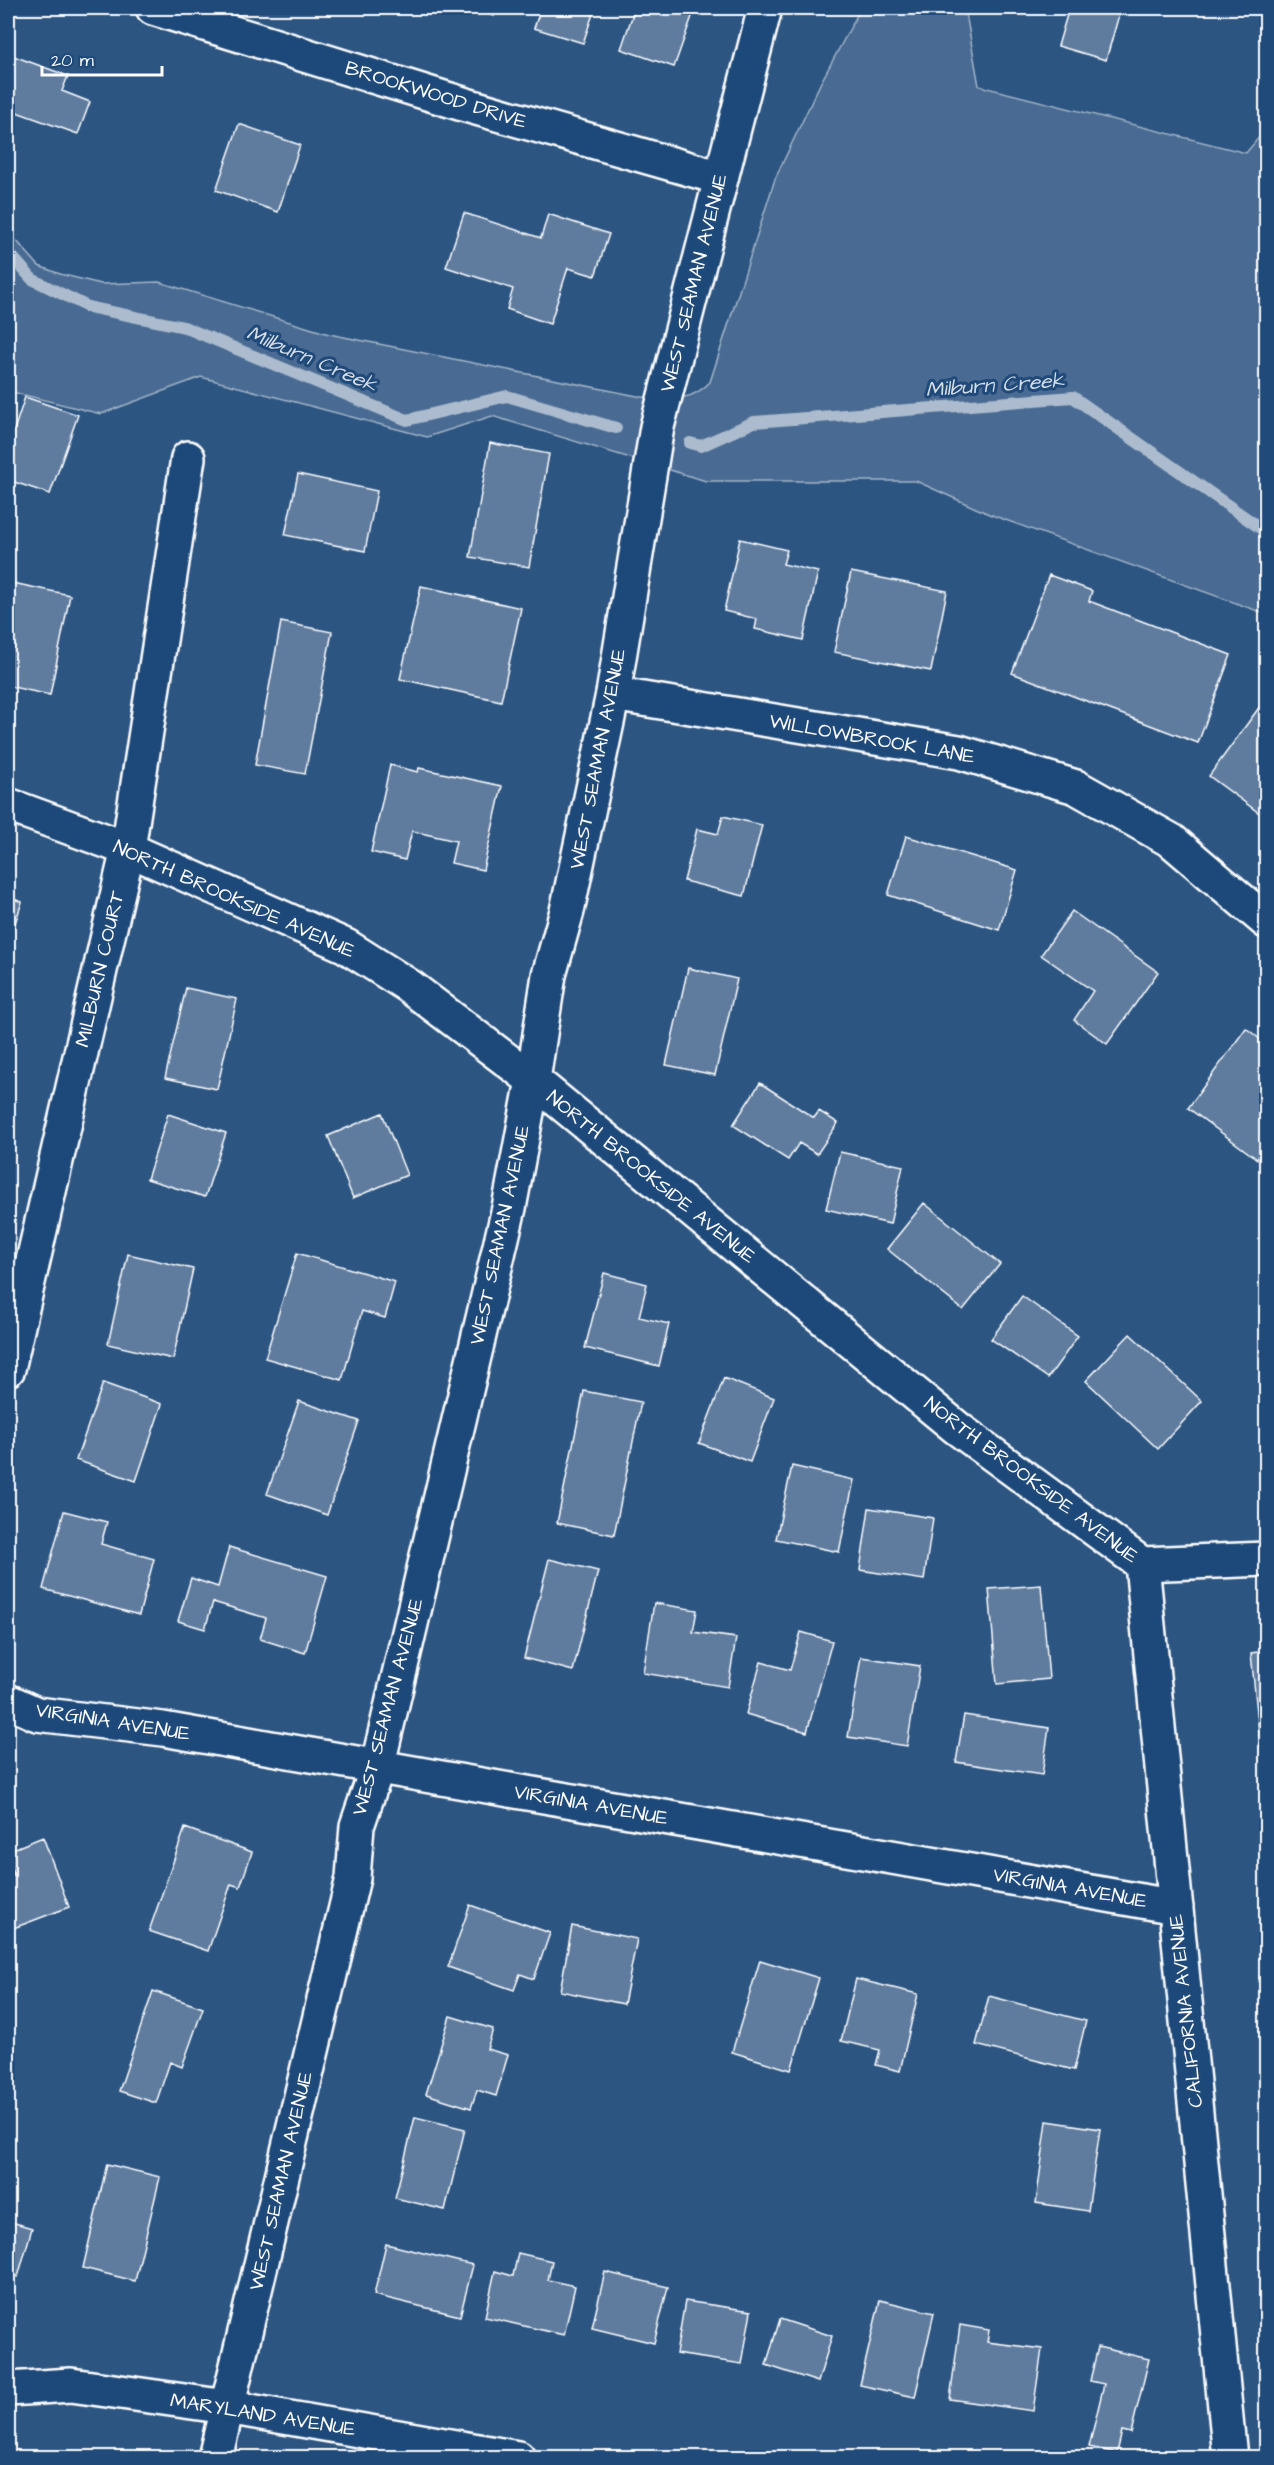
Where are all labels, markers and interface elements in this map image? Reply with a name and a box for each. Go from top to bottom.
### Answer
scale bar [42,39,162,77]
text: 20 m [51,48,94,73]
street label: BROOKWOOD DRIVE [342,54,530,136]
street label: WEST SEAMAN AVENUE [653,171,735,395]
water label: Milburn Creek [242,319,383,400]
water label: Milburn Creek [925,366,1066,404]
street label: WEST SEAMAN AVENUE [563,646,633,872]
street label: WILLOWBROOK LANE [767,707,977,771]
street label: NORTH BROOKSIDE AVENUE [109,833,359,965]
street label: MILBURN COURT [68,888,132,1050]
street label: NORTH BROOKSIDE AVENUE [541,1084,762,1270]
street label: WEST SEAMAN AVENUE [463,1122,537,1348]
street label: NORTH BROOKSIDE AVENUE [918,1390,1144,1570]
street label: WEST SEAMAN AVENUE [345,1595,431,1819]
street label: VIRGINIA AVENUE [34,1696,192,1748]
street label: VIRGINIA AVENUE [512,1778,670,1832]
street label: VIRGINIA AVENUE [991,1861,1149,1915]
street label: CALIFORNIA AVENUE [1162,1913,1210,2109]
street label: WEST SEAMAN AVENUE [242,2068,320,2293]
street label: MARYLAND AVENUE [168,2387,358,2444]

